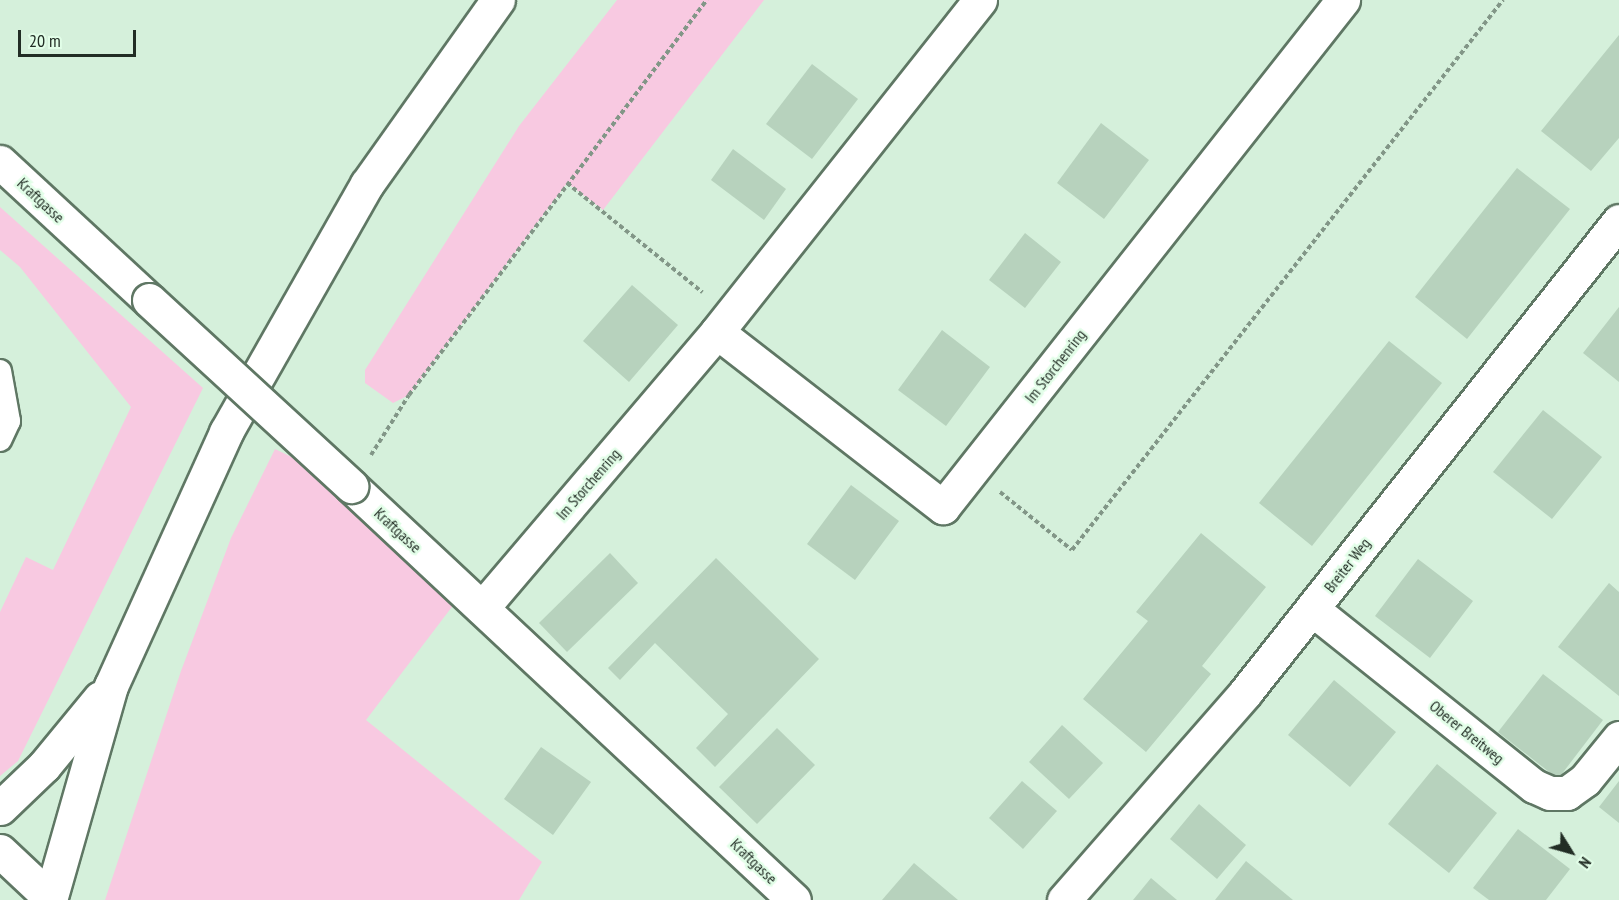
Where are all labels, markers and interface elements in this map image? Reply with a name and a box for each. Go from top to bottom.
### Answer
scale bar [21,18,140,56]
text: 20 m [29,29,61,52]
street label: Kraftgasse [14,173,68,227]
street label: Im Storchenring [1020,325,1090,407]
street label: Im Storchenring [552,444,624,524]
street label: Kraftgasse [371,503,425,557]
street label: Breiter Weg [1320,534,1374,596]
street label: Oberer Breitweg [1426,696,1508,768]
north arrow [1541,822,1601,882]
street label: Kraftgasse [727,834,781,888]
text: N [1575,853,1596,872]

